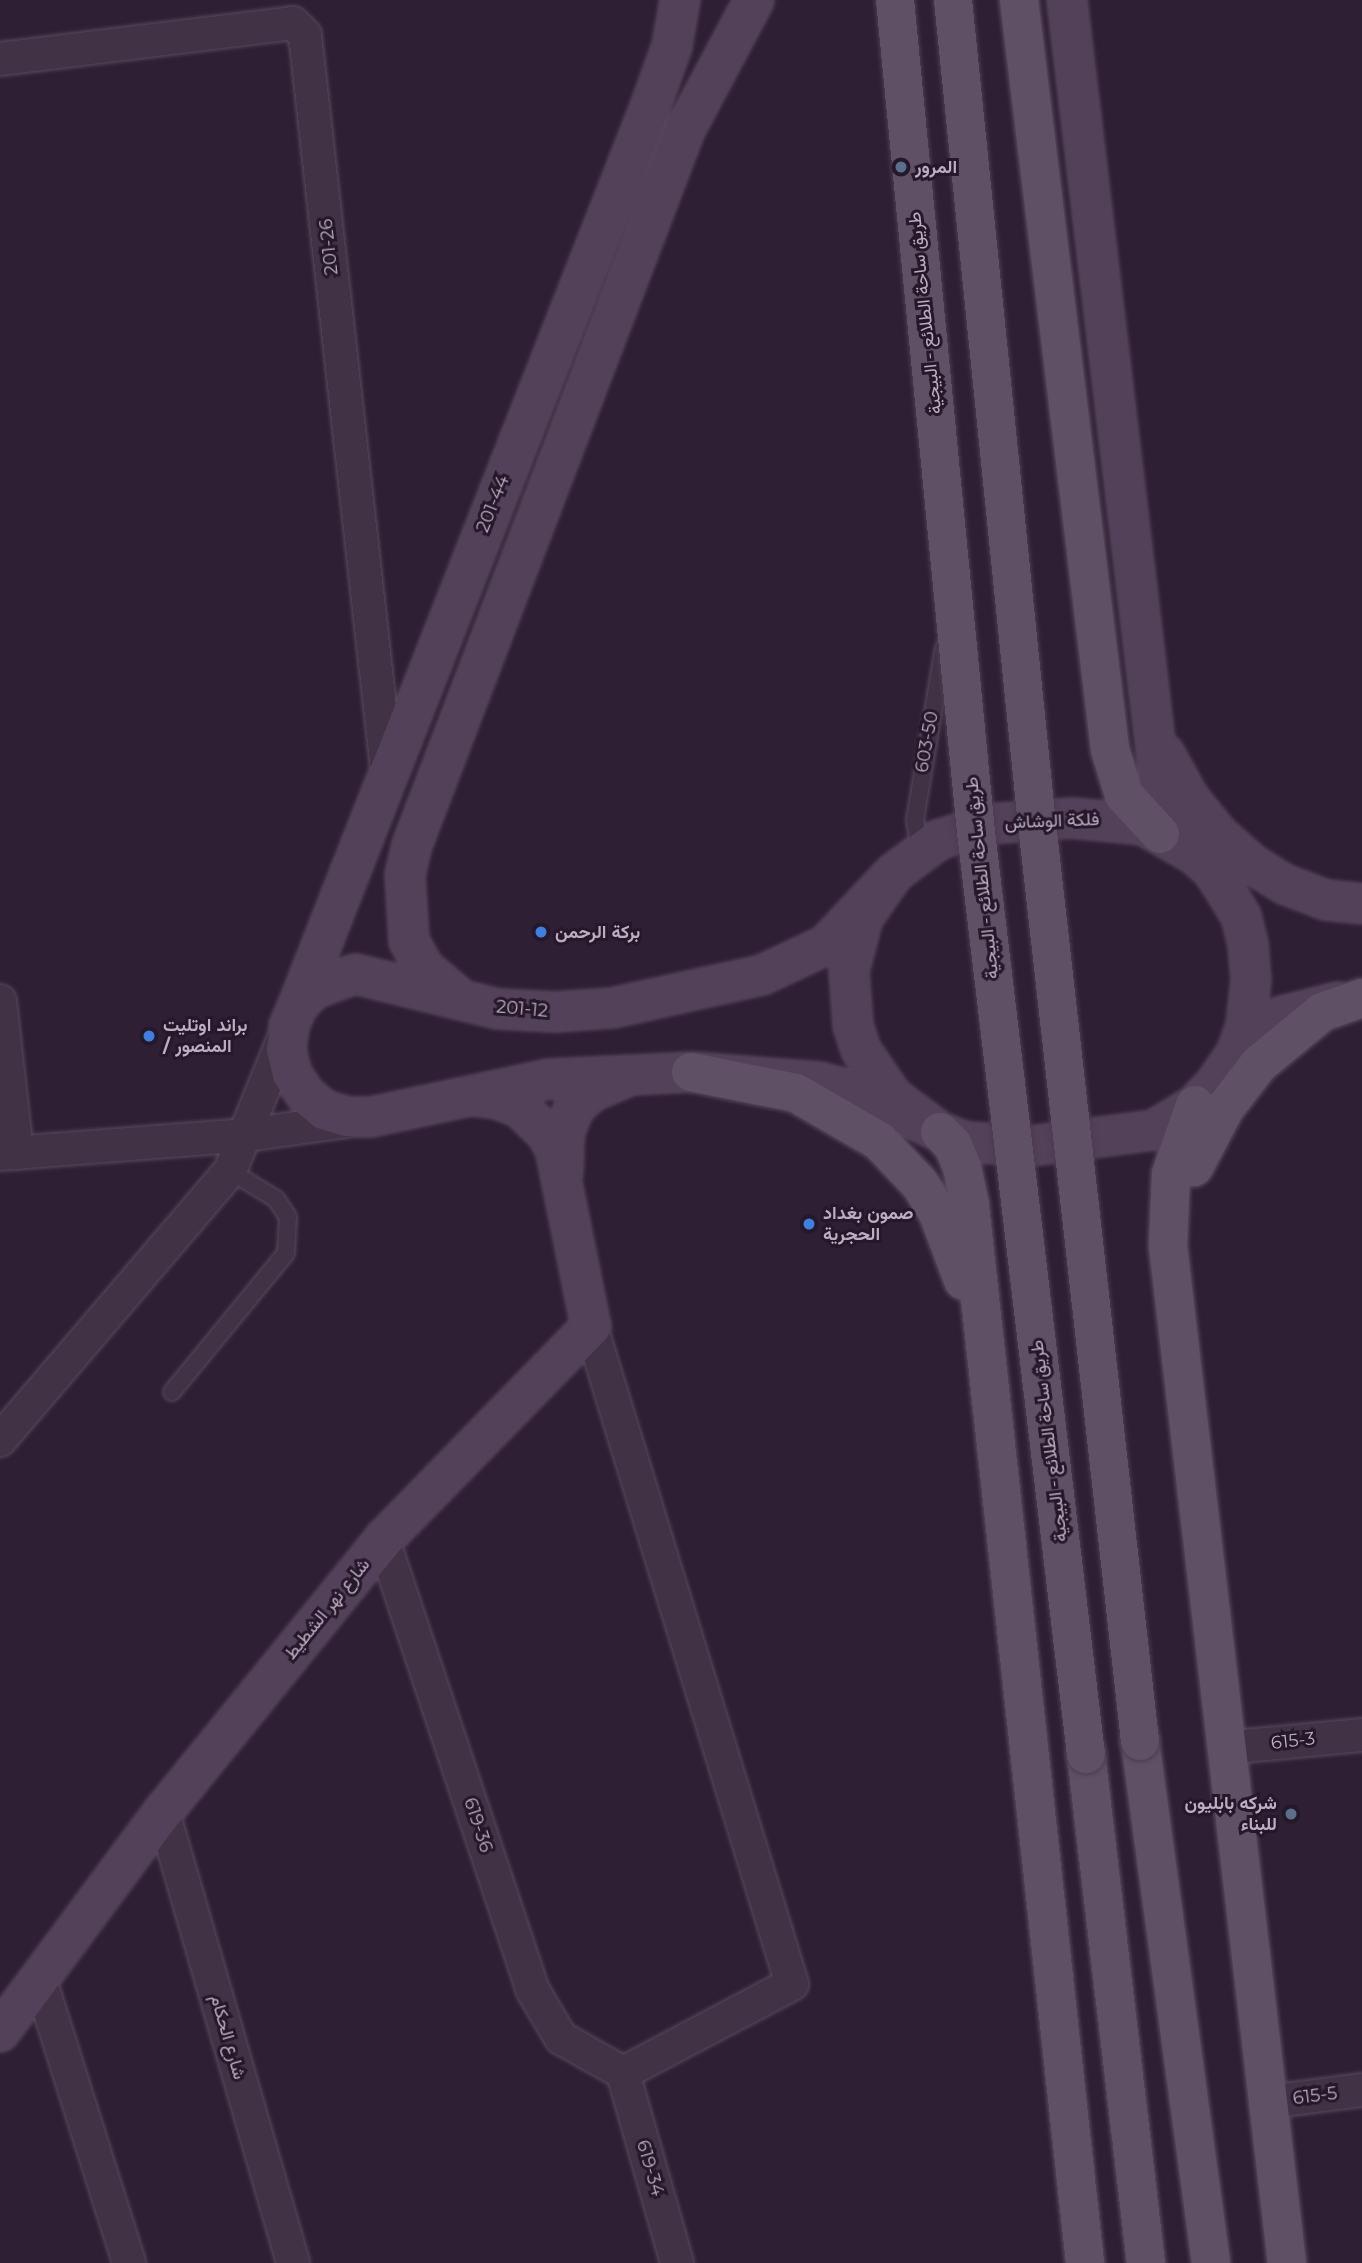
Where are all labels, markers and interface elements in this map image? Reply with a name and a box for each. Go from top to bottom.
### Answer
place label: المرور [915,156,957,178]
marker: المرور [893,159,909,175]
street label: طريق ساحة الطلائع - البيجية [904,211,946,415]
street label: 201-26 [315,218,343,276]
street label: 201-44 [472,472,514,536]
street label: 603-50 [911,710,943,774]
street label: طريق ساحة الطلائع - البيجية [961,776,1003,980]
street label: فلكة الوشاش [1004,809,1100,833]
place label: بركة الرحمن [555,921,640,943]
marker: بركة الرحمن [533,924,549,940]
street label: 201-12 [495,996,549,1022]
place label: براند اوتليت / المنصور [163,1015,248,1058]
marker: براند اوتليت / المنصور [141,1028,157,1044]
place label: صمون بغداد الحجرية [823,1203,913,1246]
marker: صمون بغداد الحجرية [801,1216,817,1232]
street label: طريق ساحة الطلائع - البيجية [1026,1339,1072,1543]
street label: شارع نهر الشطيط [280,1554,374,1664]
street label: 615-3 [1270,1728,1316,1754]
place label: شركه بابليون للبناء [1185,1793,1277,1836]
street label: 619-36 [459,1795,497,1855]
marker: شركه بابليون للبناء [1283,1806,1299,1822]
street label: شارع الحكام [206,1992,250,2082]
street label: 615-5 [1291,2083,1339,2109]
street label: 619-34 [632,2138,668,2198]

